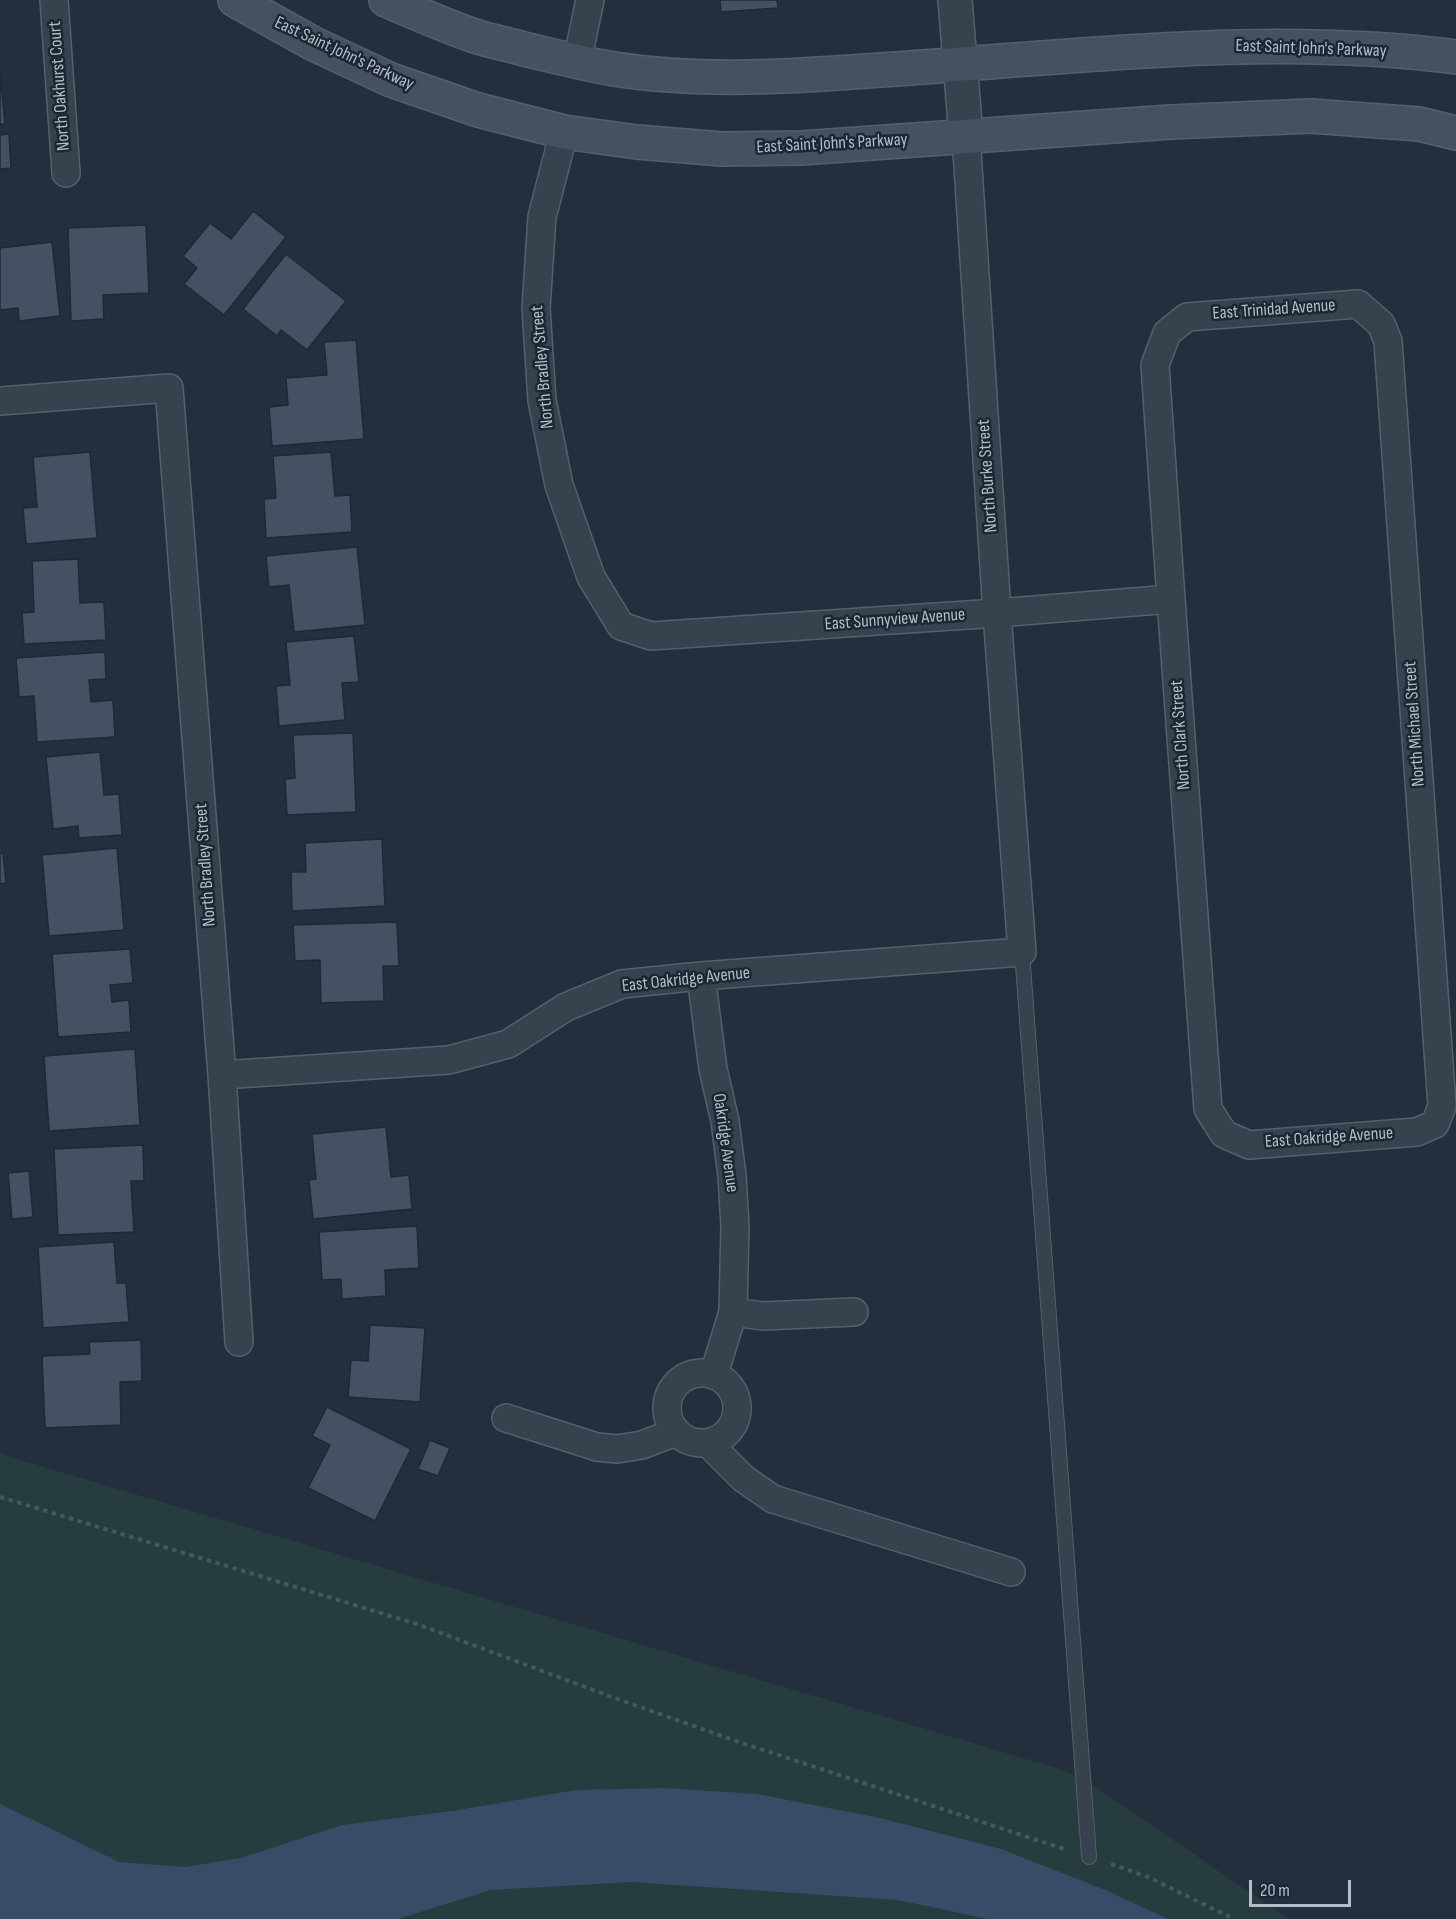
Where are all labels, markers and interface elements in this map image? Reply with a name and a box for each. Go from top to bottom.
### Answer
street label: East Saint John's Parkway [271,12,417,96]
street label: North Oakhurst Court [45,20,75,152]
street label: East Saint John's Parkway [1235,36,1387,62]
street label: East Saint John's Parkway [756,129,908,159]
street label: East Trinidad Avenue [1212,295,1336,325]
street label: North Bradley Street [527,304,559,430]
street label: North Burke Street [973,419,1003,533]
street label: East Sunnyview Avenue [824,604,966,636]
street label: North Michael Street [1400,661,1430,787]
street label: North Clark Street [1166,679,1196,791]
street label: North Bradley Street [191,803,221,927]
street label: East Oakridge Avenue [621,963,751,997]
street label: Oakridge Avenue [707,1092,743,1194]
street label: East Oakridge Avenue [1264,1123,1394,1153]
scale bar [1252,1868,1354,1906]
text: 20 m [1260,1880,1290,1901]

